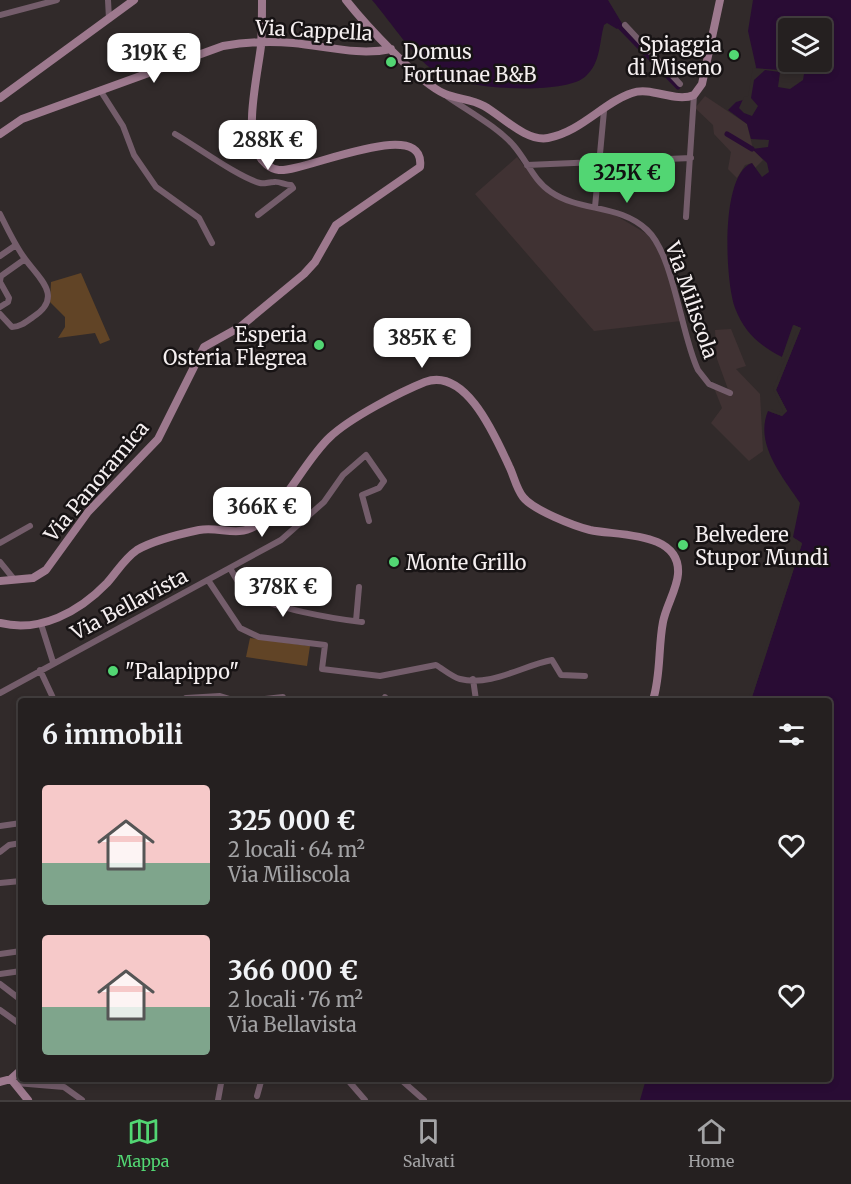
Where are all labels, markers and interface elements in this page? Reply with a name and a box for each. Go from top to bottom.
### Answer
street label: Via Cappella [254,14,374,46]
map controls [778,18,832,72]
button: layers [778,18,832,72]
place label: Spiaggia di Miseno [627,32,722,80]
pin: 319K € [105,33,203,84]
place label: Domus Fortunae B&B [403,39,536,87]
text: 319K € [121,40,187,65]
marker: Spiaggia di Miseno [727,48,741,62]
marker: Domus Fortunae B&B [384,55,398,69]
pin: 288K € [219,120,317,171]
text: 288K € [233,127,303,152]
pin: 325K € [578,153,676,204]
text: 325K € [593,160,661,185]
street label: Via Miliscola [660,237,724,362]
pin: 385K € [373,318,471,369]
place label: Esperia Osteria Flegrea [163,322,307,370]
text: 385K € [388,325,456,350]
marker: Esperia Osteria Flegrea [312,338,326,352]
street label: Via Panoramica [38,415,154,547]
pin: 366K € [213,487,311,538]
text: 366K € [227,494,297,519]
place label: Belvedere Stupor Mundi [695,522,829,570]
marker: Belvedere Stupor Mundi [676,538,690,552]
place label: Monte Grillo [406,550,527,575]
marker: Monte Grillo [387,555,401,569]
street label: Via Bellavista [65,563,192,646]
pin: 378K € [234,567,332,618]
text: 378K € [249,574,317,599]
place label: "Palapippo" [125,659,239,684]
marker: "Palapippo" [106,664,120,678]
text: 6 immobili [42,718,183,751]
icon: filters [775,718,808,751]
text: 325 000 € [228,804,356,837]
icon: home [90,809,162,881]
icon: heart [775,829,808,862]
text: 2 locali · 64 m² [228,837,365,862]
text: Via Miliscola [228,862,350,887]
text: 366 000 € [228,954,358,987]
icon: home [90,959,162,1031]
icon: heart [775,979,808,1012]
text: 2 locali · 76 m² [228,987,363,1012]
text: Via Bellavista [228,1012,357,1037]
tab: Mappa [117,1115,169,1171]
tab: Salvati [403,1115,455,1171]
tab: Home [688,1115,734,1171]

